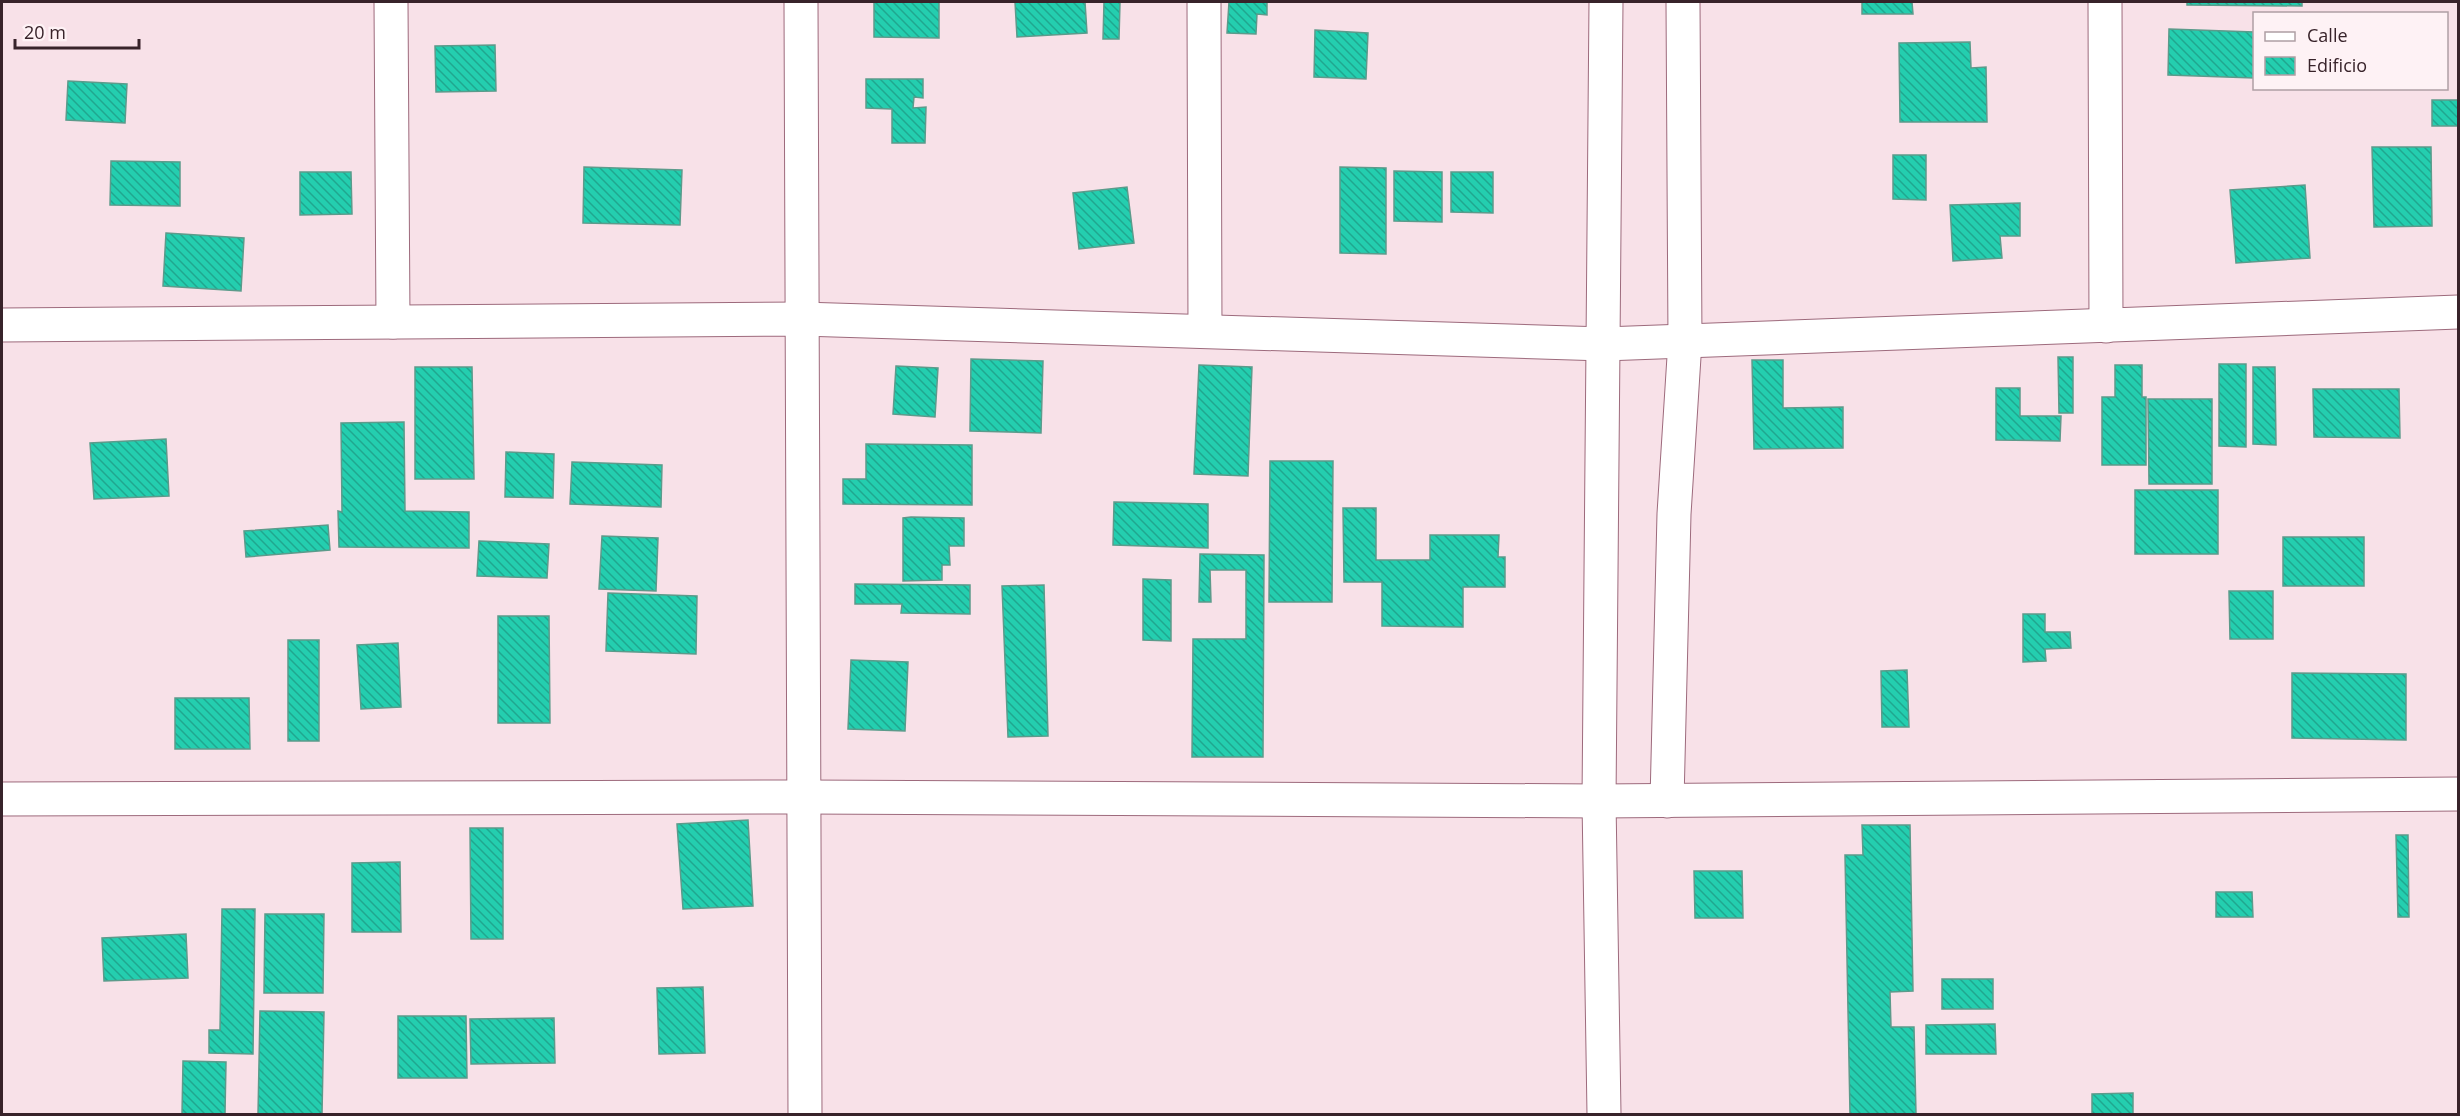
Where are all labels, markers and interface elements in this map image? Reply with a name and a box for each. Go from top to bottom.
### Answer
scale bar [15,12,140,50]
legend [2253,12,2448,90]
text: 20 m [24,20,66,44]
text: Calle [2307,23,2348,47]
text: Edificio [2307,53,2367,77]

